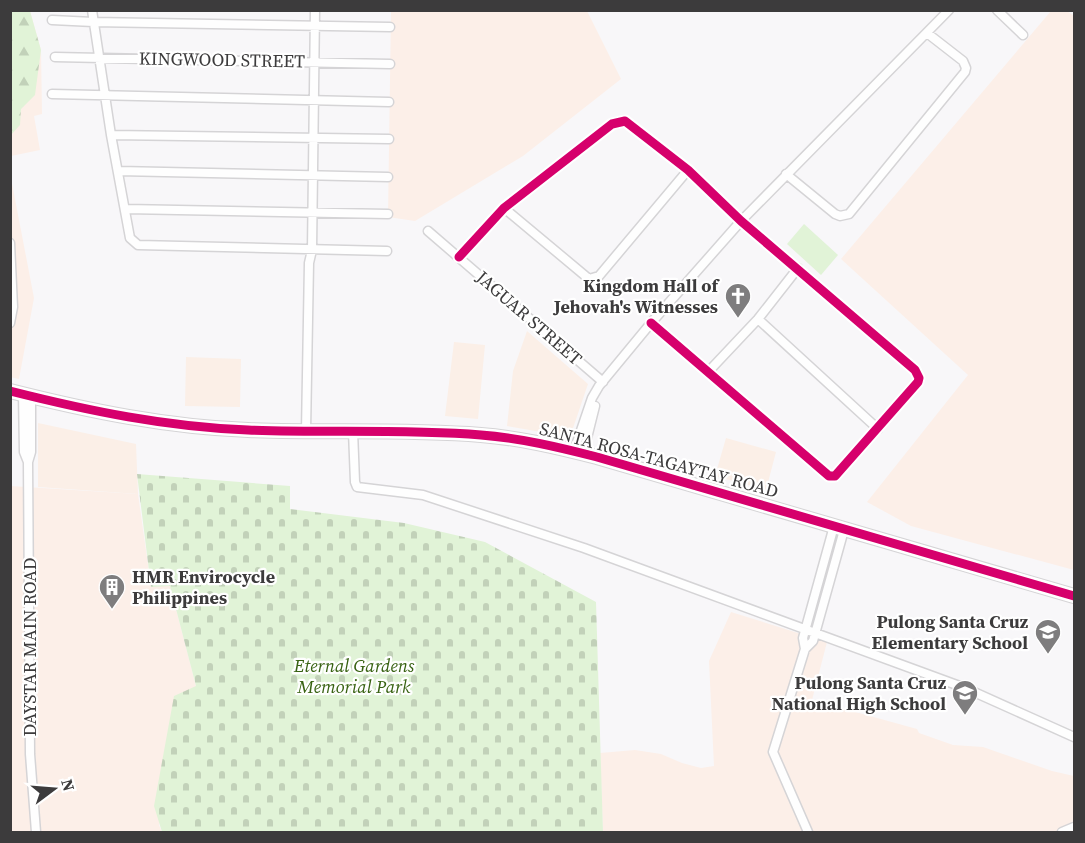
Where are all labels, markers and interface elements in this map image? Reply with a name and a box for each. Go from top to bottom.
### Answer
street label: KINGWOOD STREET [139,46,305,73]
street label: JAGUAR STREET [470,264,588,371]
place label: Kingdom Hall of Jehovah's Witnesses [553,273,720,319]
church icon: Kingdom Hall of Jehovah's Witnesses [723,281,753,319]
street label: SANTA ROSA-TAGAYTAY ROAD [537,416,781,503]
street label: DAYSTAR MAIN ROAD [17,557,42,737]
place label: HMR Envirocycle Philippines [132,564,275,610]
building icon: HMR Envirocycle Philippines [97,572,127,610]
place label: Pulong Santa Cruz Elementary School [871,609,1029,655]
school or university icon: Pulong Santa Cruz Elementary School [1033,617,1063,655]
park label: Eternal Gardens Memorial Park [293,653,415,699]
place label: Pulong Santa Cruz National High School [772,670,947,716]
school or university icon: Pulong Santa Cruz National High School [950,678,980,716]
north arrow [24,759,84,819]
text: N [56,776,81,794]

